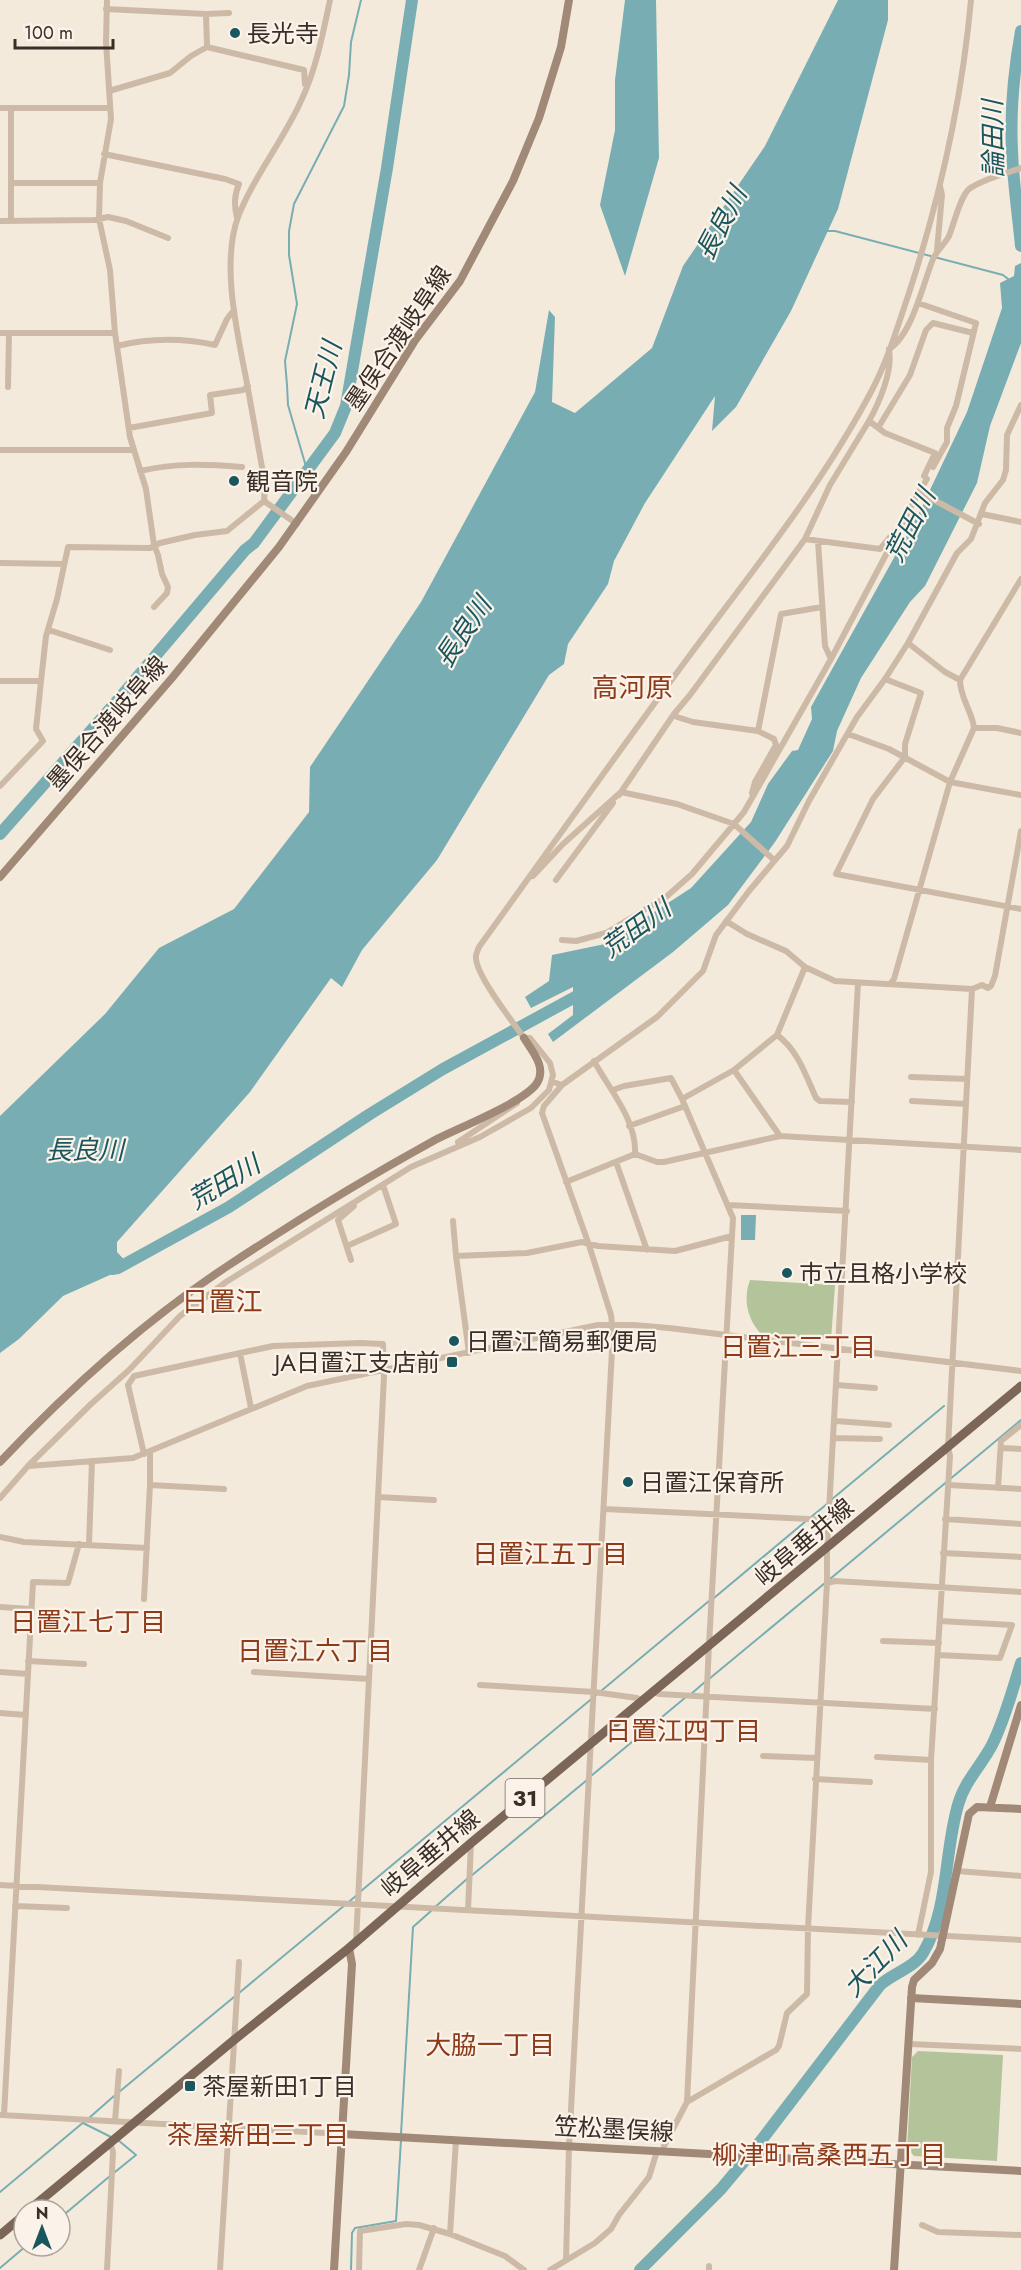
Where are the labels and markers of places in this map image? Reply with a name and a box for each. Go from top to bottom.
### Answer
place label: 長光寺 [247,16,319,51]
marker: 長光寺 [228,26,242,40]
place label: 観音院 [246,464,318,499]
marker: 観音院 [227,474,241,488]
place label: 市立且格小学校 [799,1256,967,1291]
marker: 市立且格小学校 [780,1266,794,1280]
place label: 日置江簡易郵便局 [466,1324,658,1359]
marker: 日置江簡易郵便局 [447,1334,461,1348]
place label: JA日置江支店前 [271,1345,440,1380]
marker: JA日置江支店前 [445,1355,459,1369]
place label: 日置江保育所 [640,1465,784,1500]
marker: 日置江保育所 [621,1475,635,1489]
place label: 茶屋新田1丁目 [202,2069,357,2104]
marker: 茶屋新田1丁目 [183,2079,197,2093]

